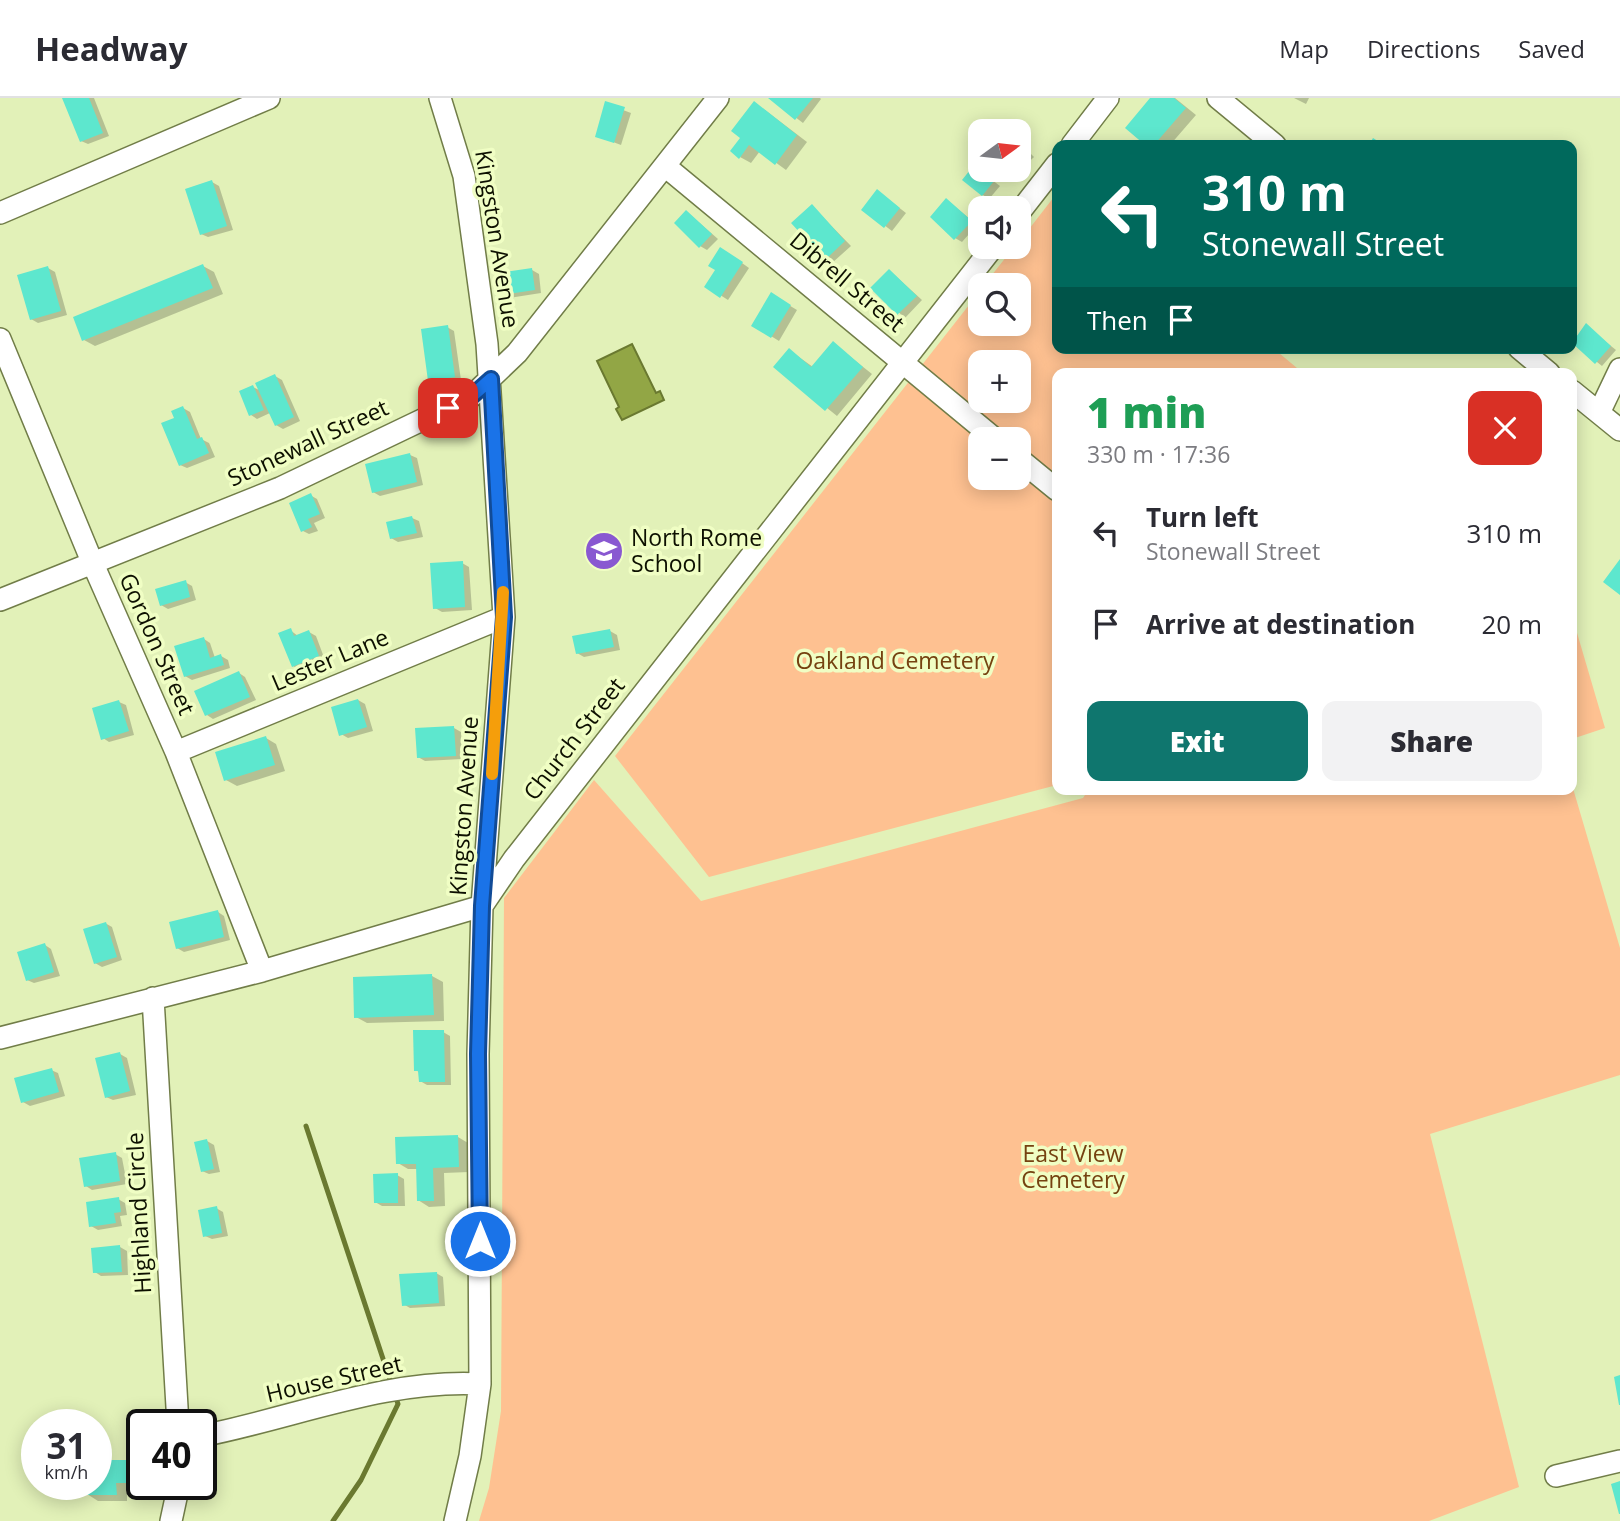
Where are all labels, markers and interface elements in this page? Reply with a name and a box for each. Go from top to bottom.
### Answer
text: Headway [35,26,188,71]
text: Map [1279,32,1329,65]
text: Directions [1367,32,1480,65]
text: Saved [1518,32,1585,65]
north arrow [968,119,1031,182]
map controls [968,119,1031,490]
street label: Kingston Avenue [468,148,528,330]
text: 310 m [1202,159,1347,225]
icon: left [1087,168,1178,259]
button: sound [968,196,1031,259]
text: Stonewall Street [1202,222,1444,265]
street label: Dibrell Street [783,224,912,339]
button: search [968,273,1031,336]
icon: arrive [1162,301,1200,339]
text: Then [1087,302,1148,338]
button: + [968,350,1031,413]
pin [418,378,478,438]
text: 1 min [1087,383,1206,440]
icon: arrive [429,389,467,427]
street label: Stonewall Street [222,391,393,493]
button: close [1468,391,1542,465]
button: − [968,427,1031,490]
text: 330 m · 17:36 [1087,438,1230,470]
text: Turn left [1146,499,1258,535]
icon: left [1087,514,1125,552]
text: 310 m [1467,515,1542,551]
place label: North Rome School [631,521,762,579]
school or university icon: North Rome School [583,530,625,572]
text: Stonewall Street [1146,535,1320,567]
street label: Gordon Street [112,568,203,720]
icon: arrive [1087,605,1125,643]
text: Arrive at destination [1146,606,1415,642]
text: 20 m [1481,606,1542,642]
street label: Lester Lane [266,620,393,698]
park label: Oakland Cemetery [795,644,995,676]
street label: Church Street [515,670,631,806]
button: Exit [1087,701,1308,781]
button: Share [1322,701,1542,781]
street label: Kingston Avenue [441,715,485,897]
street label: Highland Circle [118,1132,158,1295]
park label: East View Cemetery [1021,1137,1125,1195]
position arrow [443,1204,517,1278]
street label: House Street [262,1347,405,1409]
speed limit sign: 40 [126,1409,217,1500]
text: 31 [46,1422,87,1469]
text: km/h [45,1460,88,1484]

